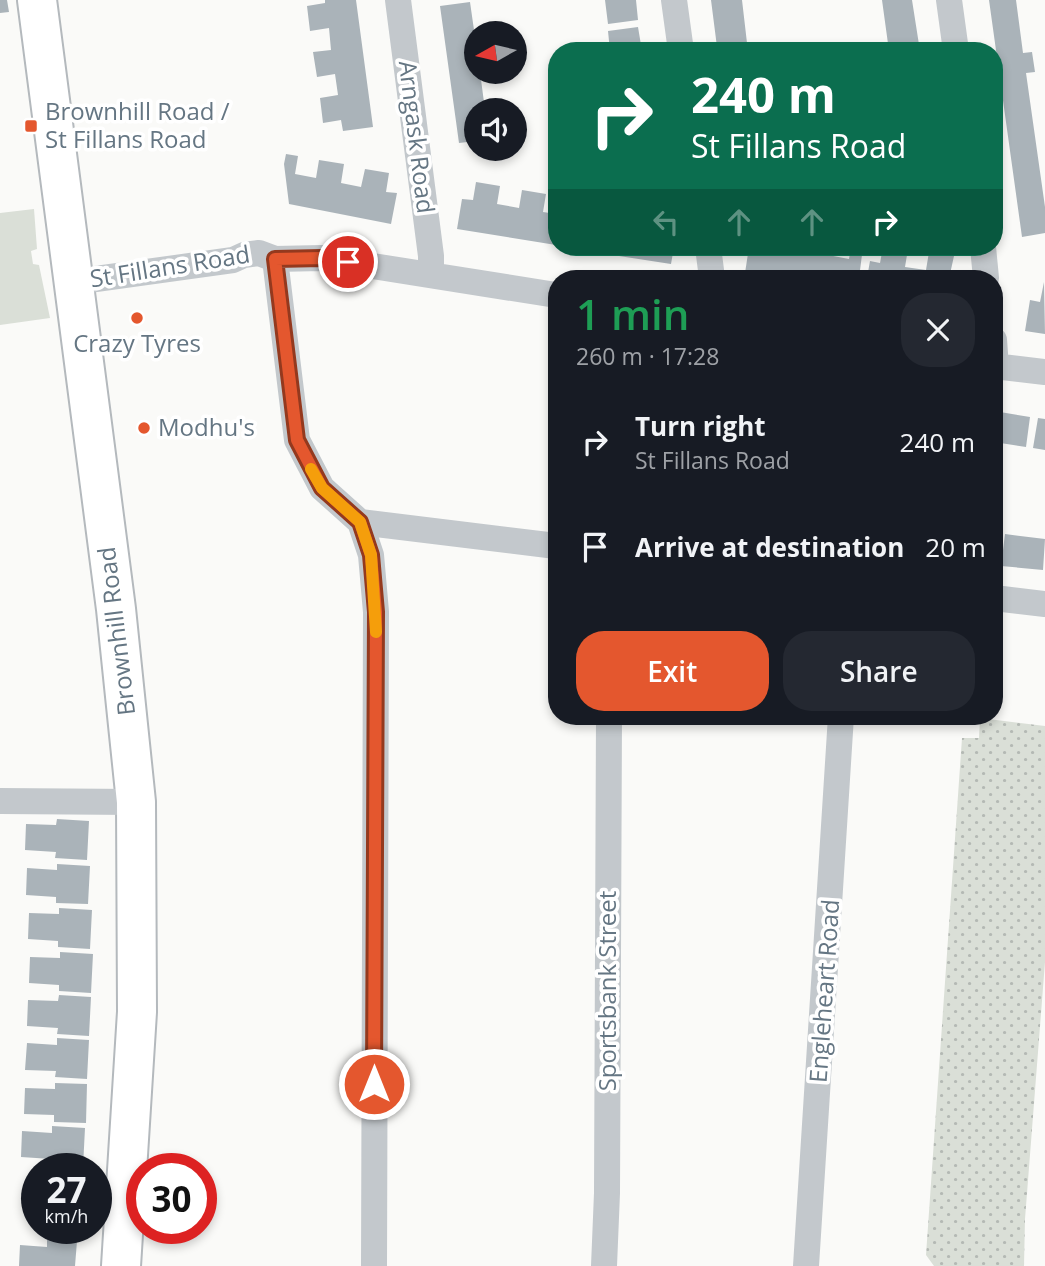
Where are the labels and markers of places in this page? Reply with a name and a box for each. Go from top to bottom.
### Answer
place label: Brownhill Road / St Fillans Road [45,94,230,155]
marker: Brownhill Road / St Fillans Road [23,118,39,134]
pin [318,232,378,292]
marker: Crazy Tyres [129,310,145,326]
place label: Crazy Tyres [73,326,201,359]
place label: Modhu's [158,410,255,443]
marker: Modhu's [136,420,152,436]

